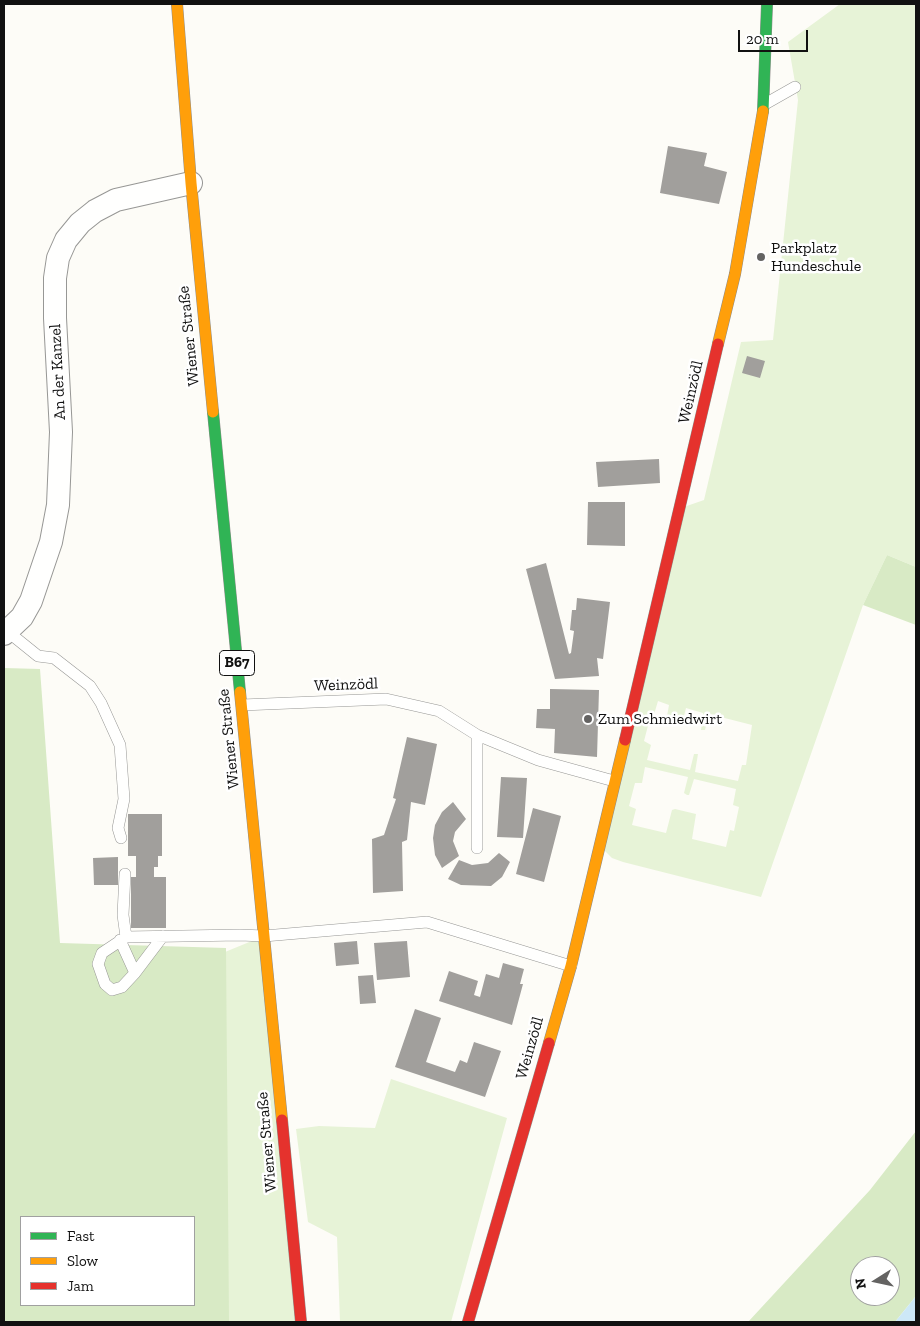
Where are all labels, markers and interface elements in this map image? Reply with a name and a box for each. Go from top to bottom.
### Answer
scale bar [740,20,810,52]
text: 20 m [746,30,779,48]
place label: Parkplatz Hundeschule [771,238,861,276]
marker: Parkplatz Hundeschule [755,251,767,263]
street label: Wiener Straße [174,285,204,387]
street label: An der Kanzel [46,323,70,421]
street label: Weinzödl [674,359,708,425]
road number: B67 [220,650,254,676]
street label: Weinzödl [314,674,378,696]
street label: Wiener Straße [214,688,244,790]
place label: Zum Schmiedwirt [598,709,722,729]
marker: Zum Schmiedwirt [582,713,594,725]
street label: Weinzödl [512,1015,548,1081]
street label: Wiener Straße [253,1091,281,1193]
legend [20,1216,195,1306]
text: Fast [67,1227,95,1245]
text: Slow [67,1252,98,1270]
north arrow [850,1256,900,1306]
text: Jam [67,1277,94,1295]
text: N [851,1277,870,1290]

